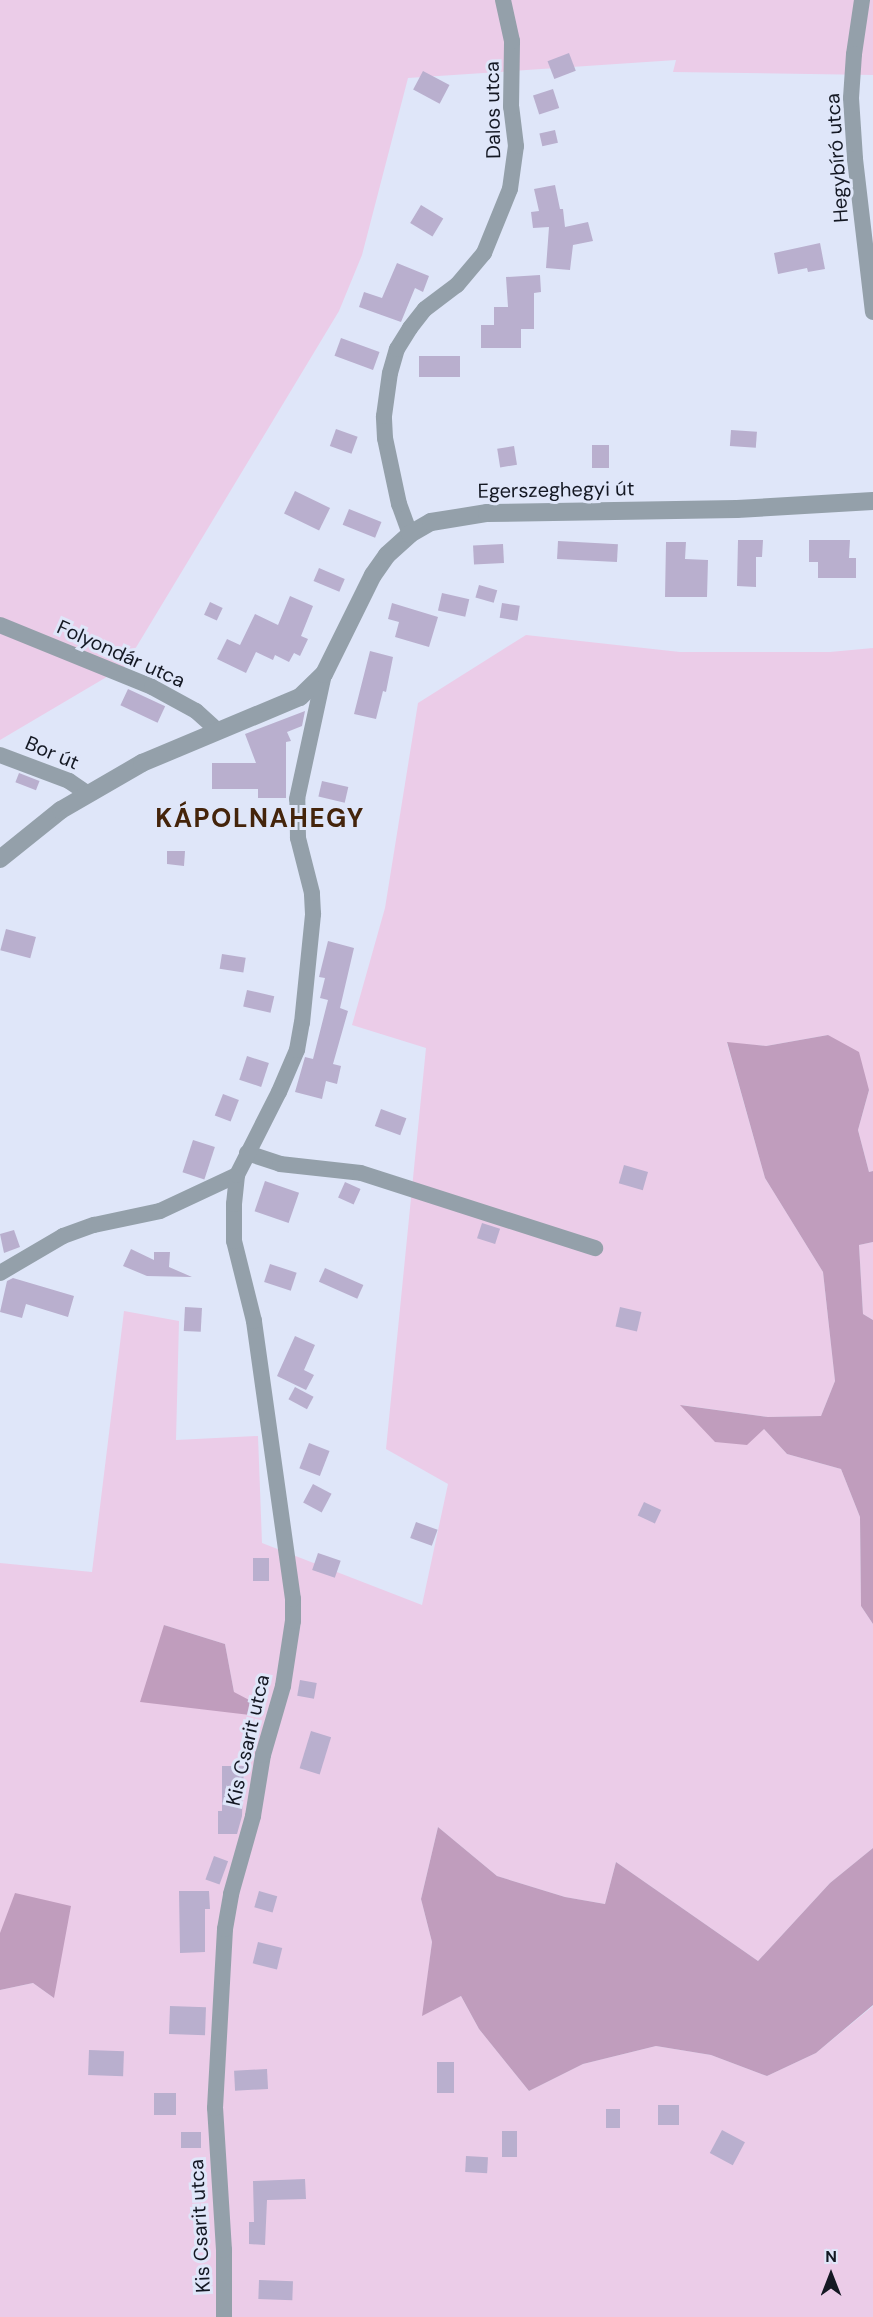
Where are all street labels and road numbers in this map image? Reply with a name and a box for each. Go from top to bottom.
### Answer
street label: Dalos utca [480,61,506,159]
street label: Hegybíró utca [821,92,853,224]
street label: Egerszeghegyi út [477,477,635,503]
street label: Folyondár utca [53,615,189,693]
street label: Bor út [22,731,82,775]
street label: Kis Csarit utca [221,1672,275,1808]
street label: Kis Csarit utca [185,2159,215,2293]

